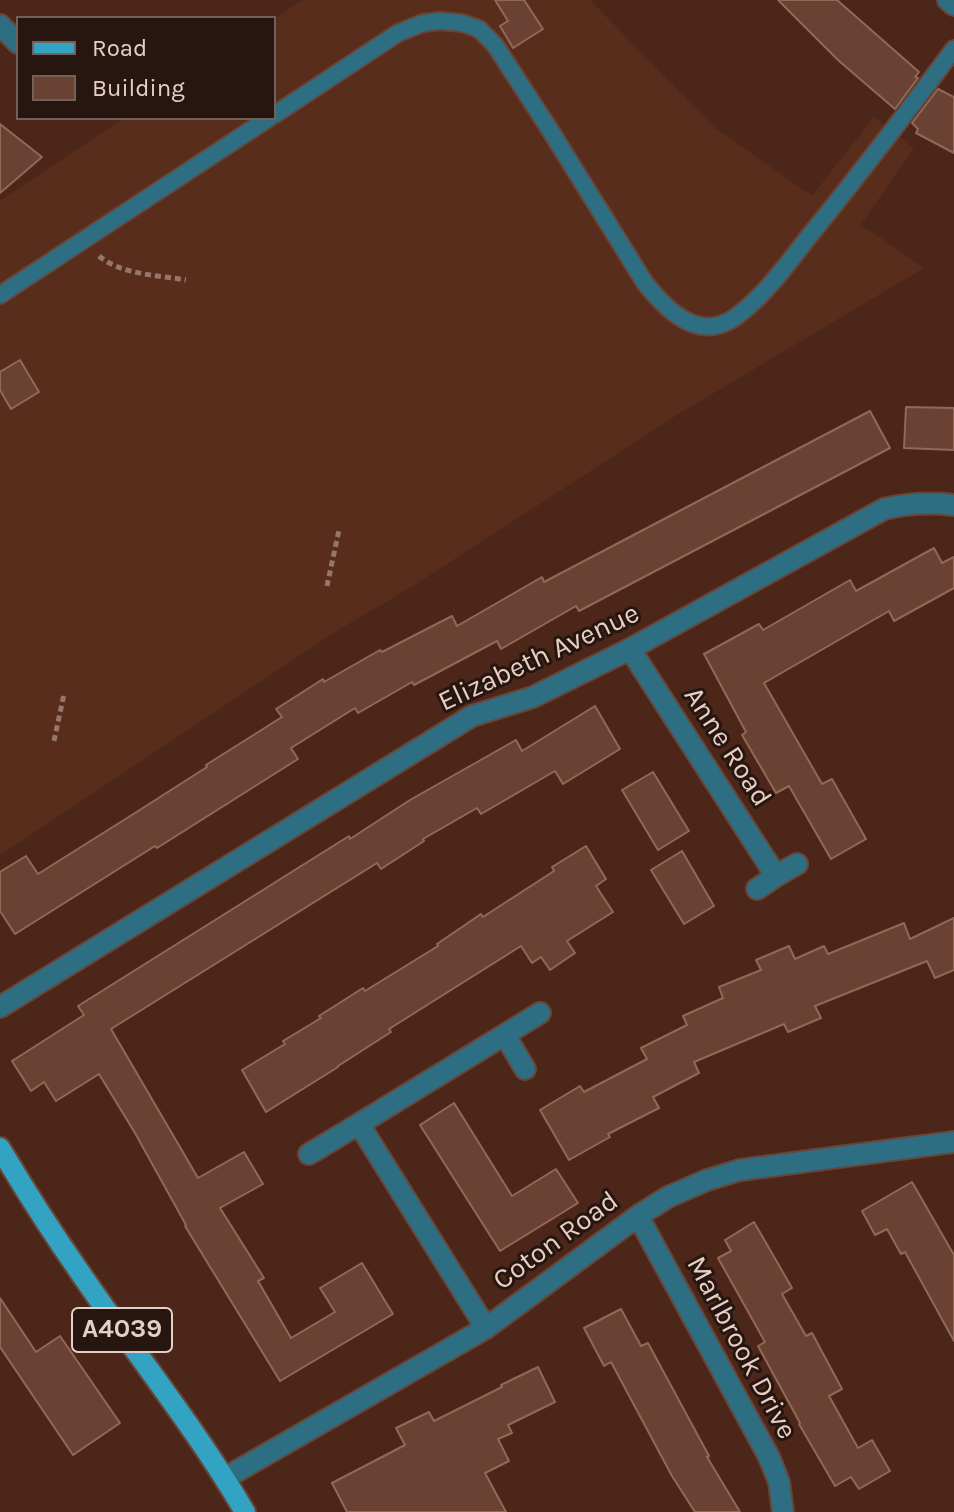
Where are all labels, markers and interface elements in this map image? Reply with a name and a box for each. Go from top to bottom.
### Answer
legend [16,16,276,120]
text: Road [92,34,147,62]
text: Building [92,74,185,102]
street label: Elizabeth Avenue [433,597,645,719]
street label: Anne Road [676,681,778,813]
street label: Coton Road [487,1184,625,1298]
street label: Marlbrook Drive [679,1251,803,1445]
road number: A4039 [72,1308,172,1352]

